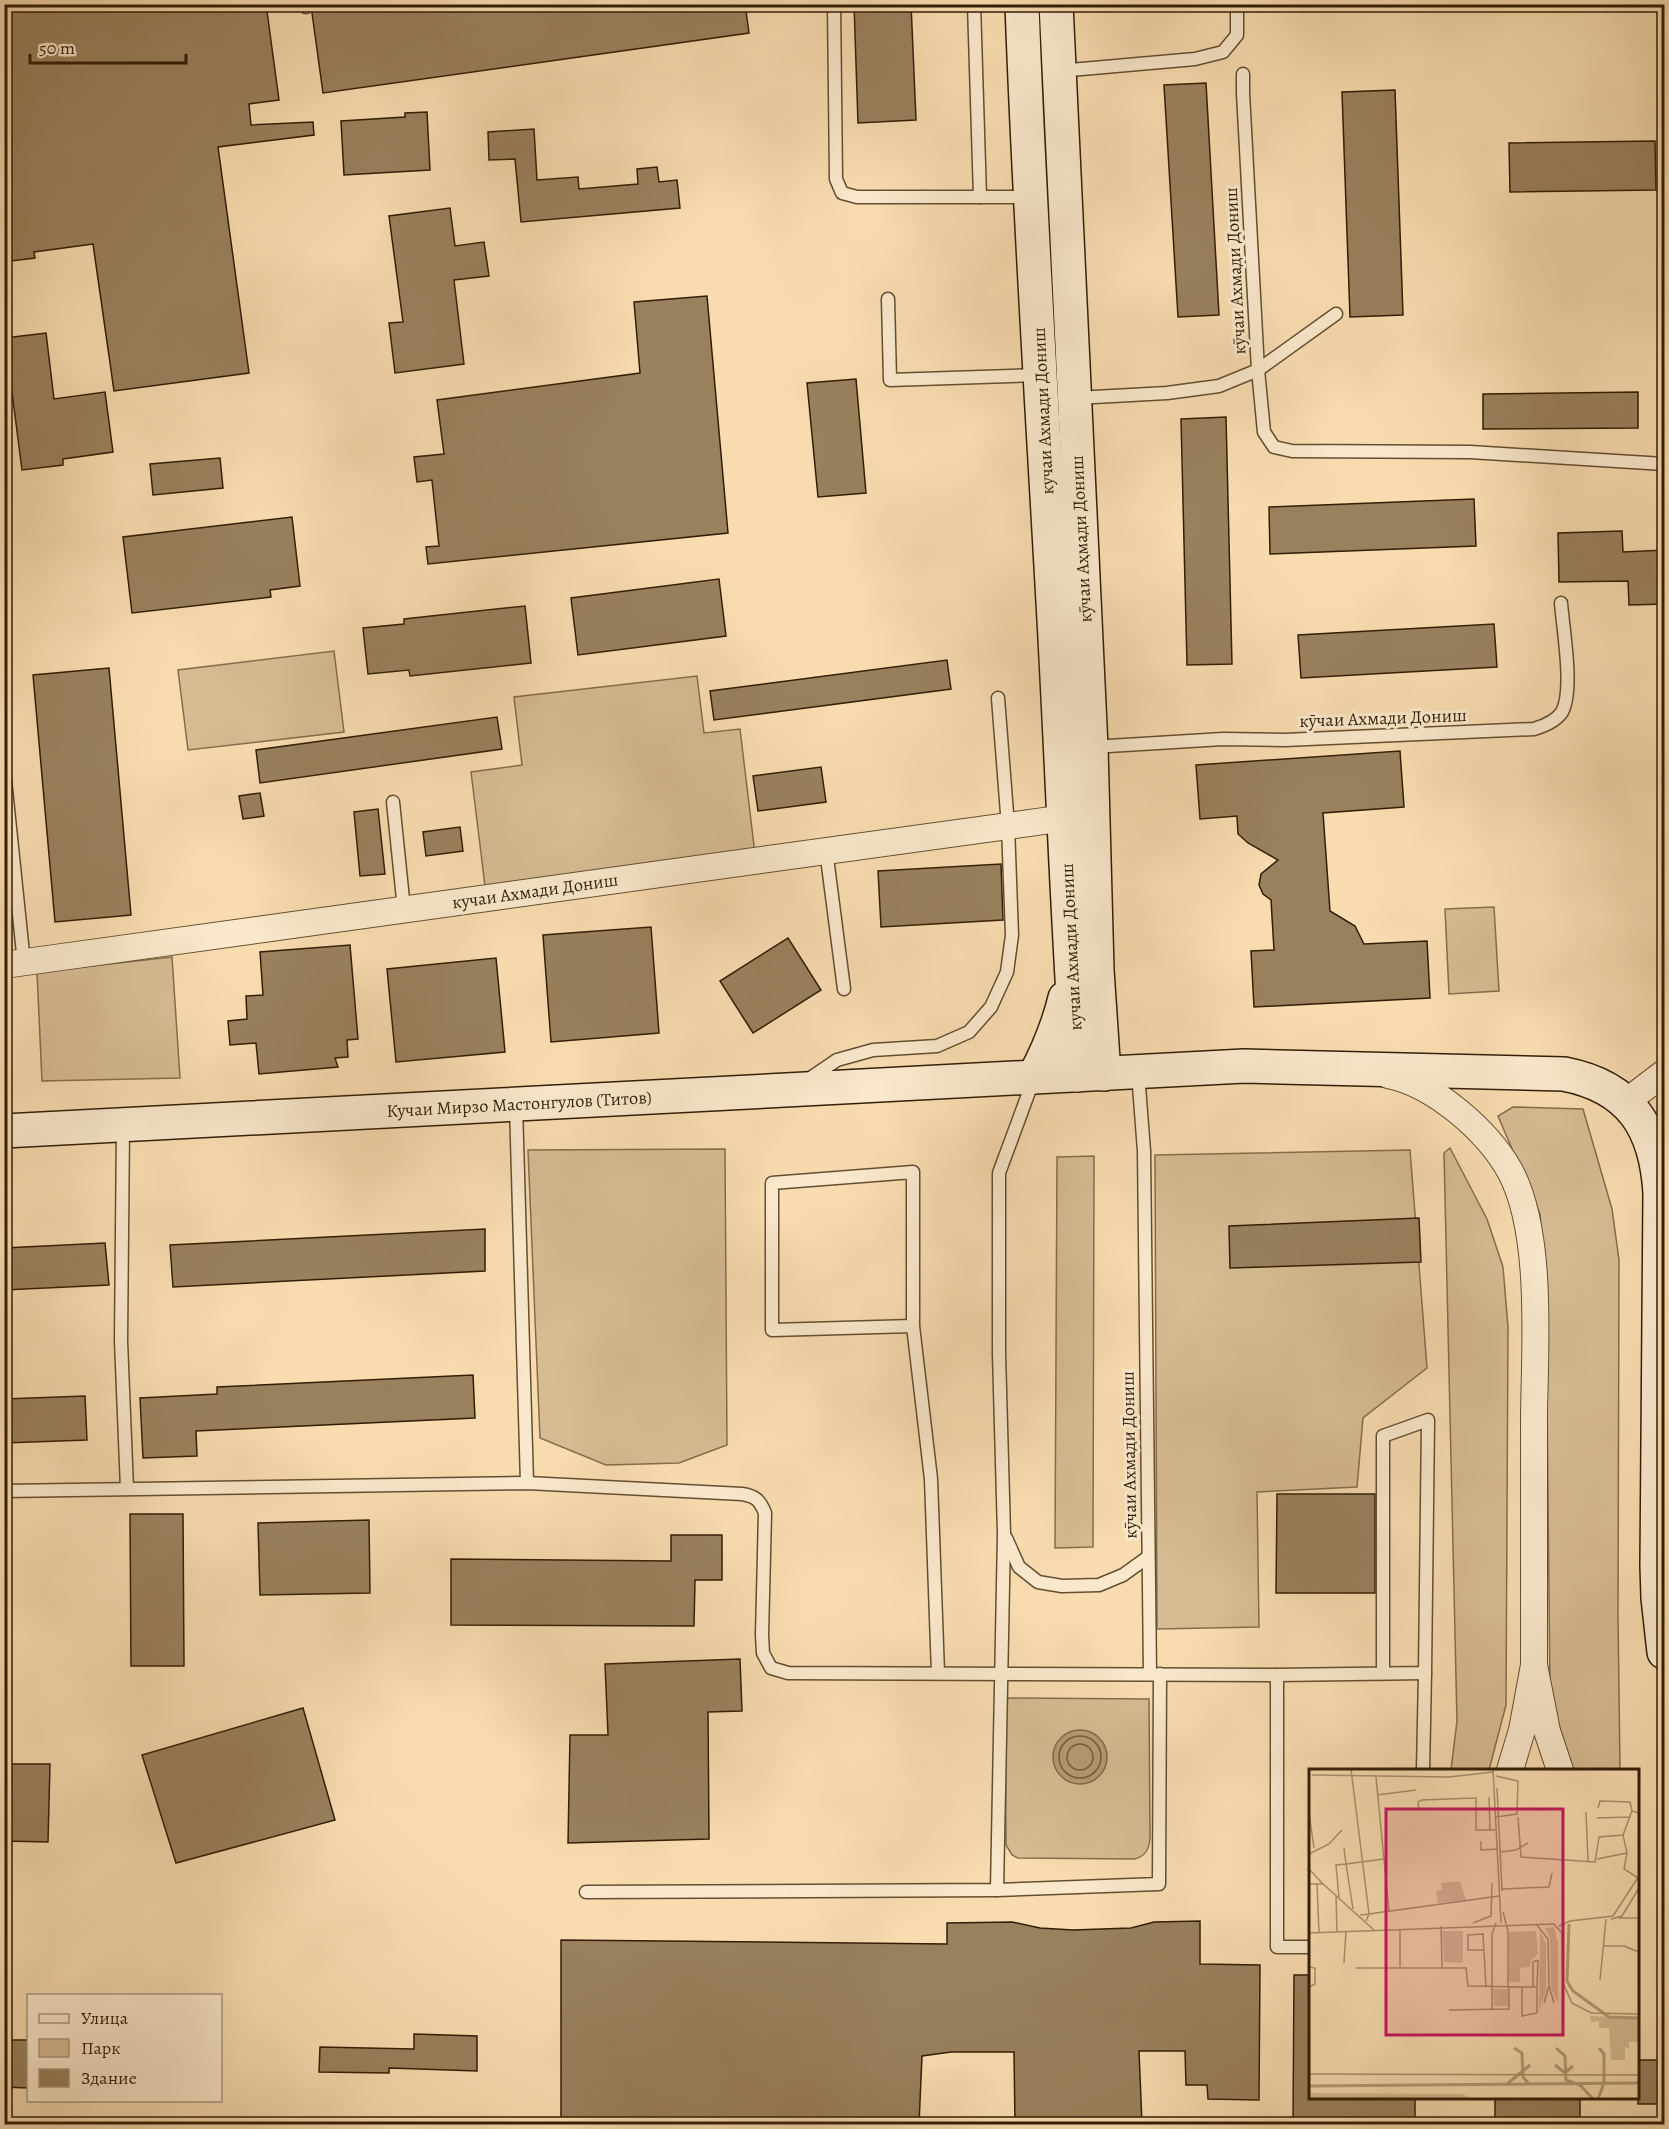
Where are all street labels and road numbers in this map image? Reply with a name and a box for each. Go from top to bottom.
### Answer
street label: кӯчаи Ахмади Дониш [1219,187,1251,355]
street label: кучаи Ахмади Дониш [1027,327,1059,495]
street label: кӯчаи Аҳмади Дониш [1065,455,1097,623]
street label: кӯчаи Ахмади Дониш [1299,703,1467,733]
street label: кучаи Ахмади Дониш [1055,863,1087,1031]
street label: кучаи Ахмади Дониш [450,867,620,915]
street label: Кучаи Мирзо Мастонгулов (Титов) [386,1085,652,1123]
street label: кӯчаи Ахмади Дониш [1116,1371,1142,1539]

